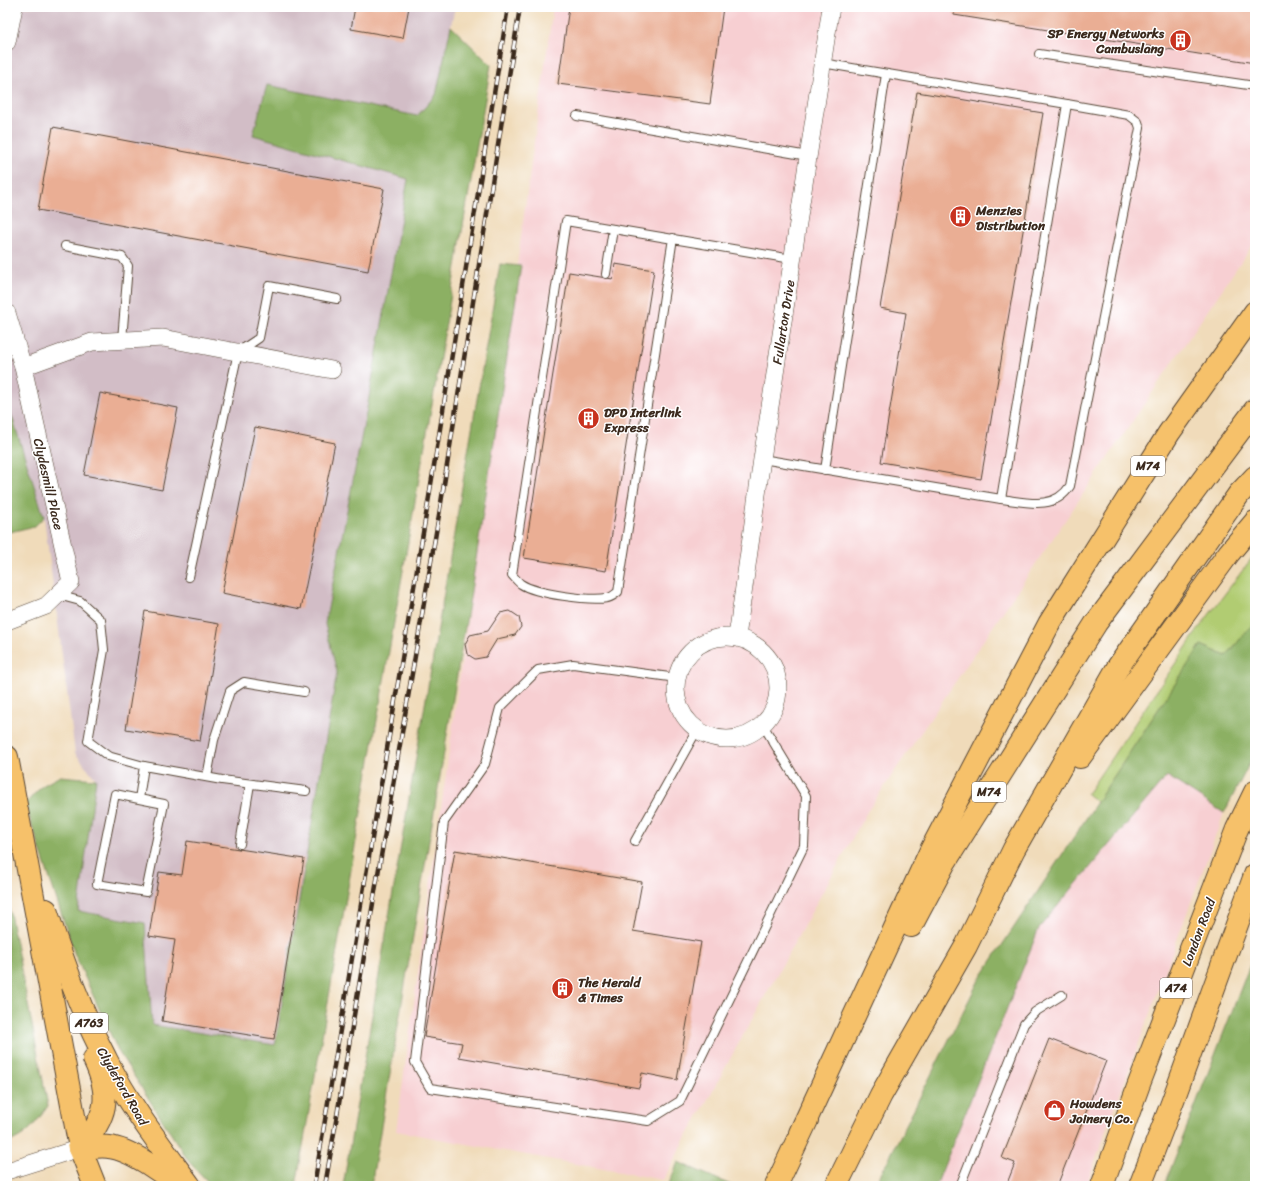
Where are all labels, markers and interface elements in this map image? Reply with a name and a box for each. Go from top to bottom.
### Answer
place label: SP Energy Networks Cambuslang [1047,22,1165,60]
building icon: SP Energy Networks Cambuslang [1167,27,1193,53]
place label: Menzies Distribution [975,199,1046,237]
building icon: Menzies Distribution [948,204,974,230]
street label: Fullarton Drive [765,278,802,366]
place label: DPD Interlink Express [604,401,682,439]
building icon: DPD Interlink Express [575,406,601,432]
street label: Clydesmill Place [27,436,70,533]
road number: M74 [1131,456,1165,476]
road number: M74 [972,782,1006,802]
street label: London Road [1175,894,1222,970]
place label: The Herald & Times [578,971,642,1009]
building icon: The Herald & Times [549,976,575,1002]
road number: A74 [1160,978,1192,998]
road number: A763 [70,1013,108,1033]
street label: Clydeford Road [91,1043,155,1131]
place label: Howdens Joinery Co. [1069,1092,1134,1130]
shop icon: Howdens Joinery Co. [1041,1097,1067,1123]

